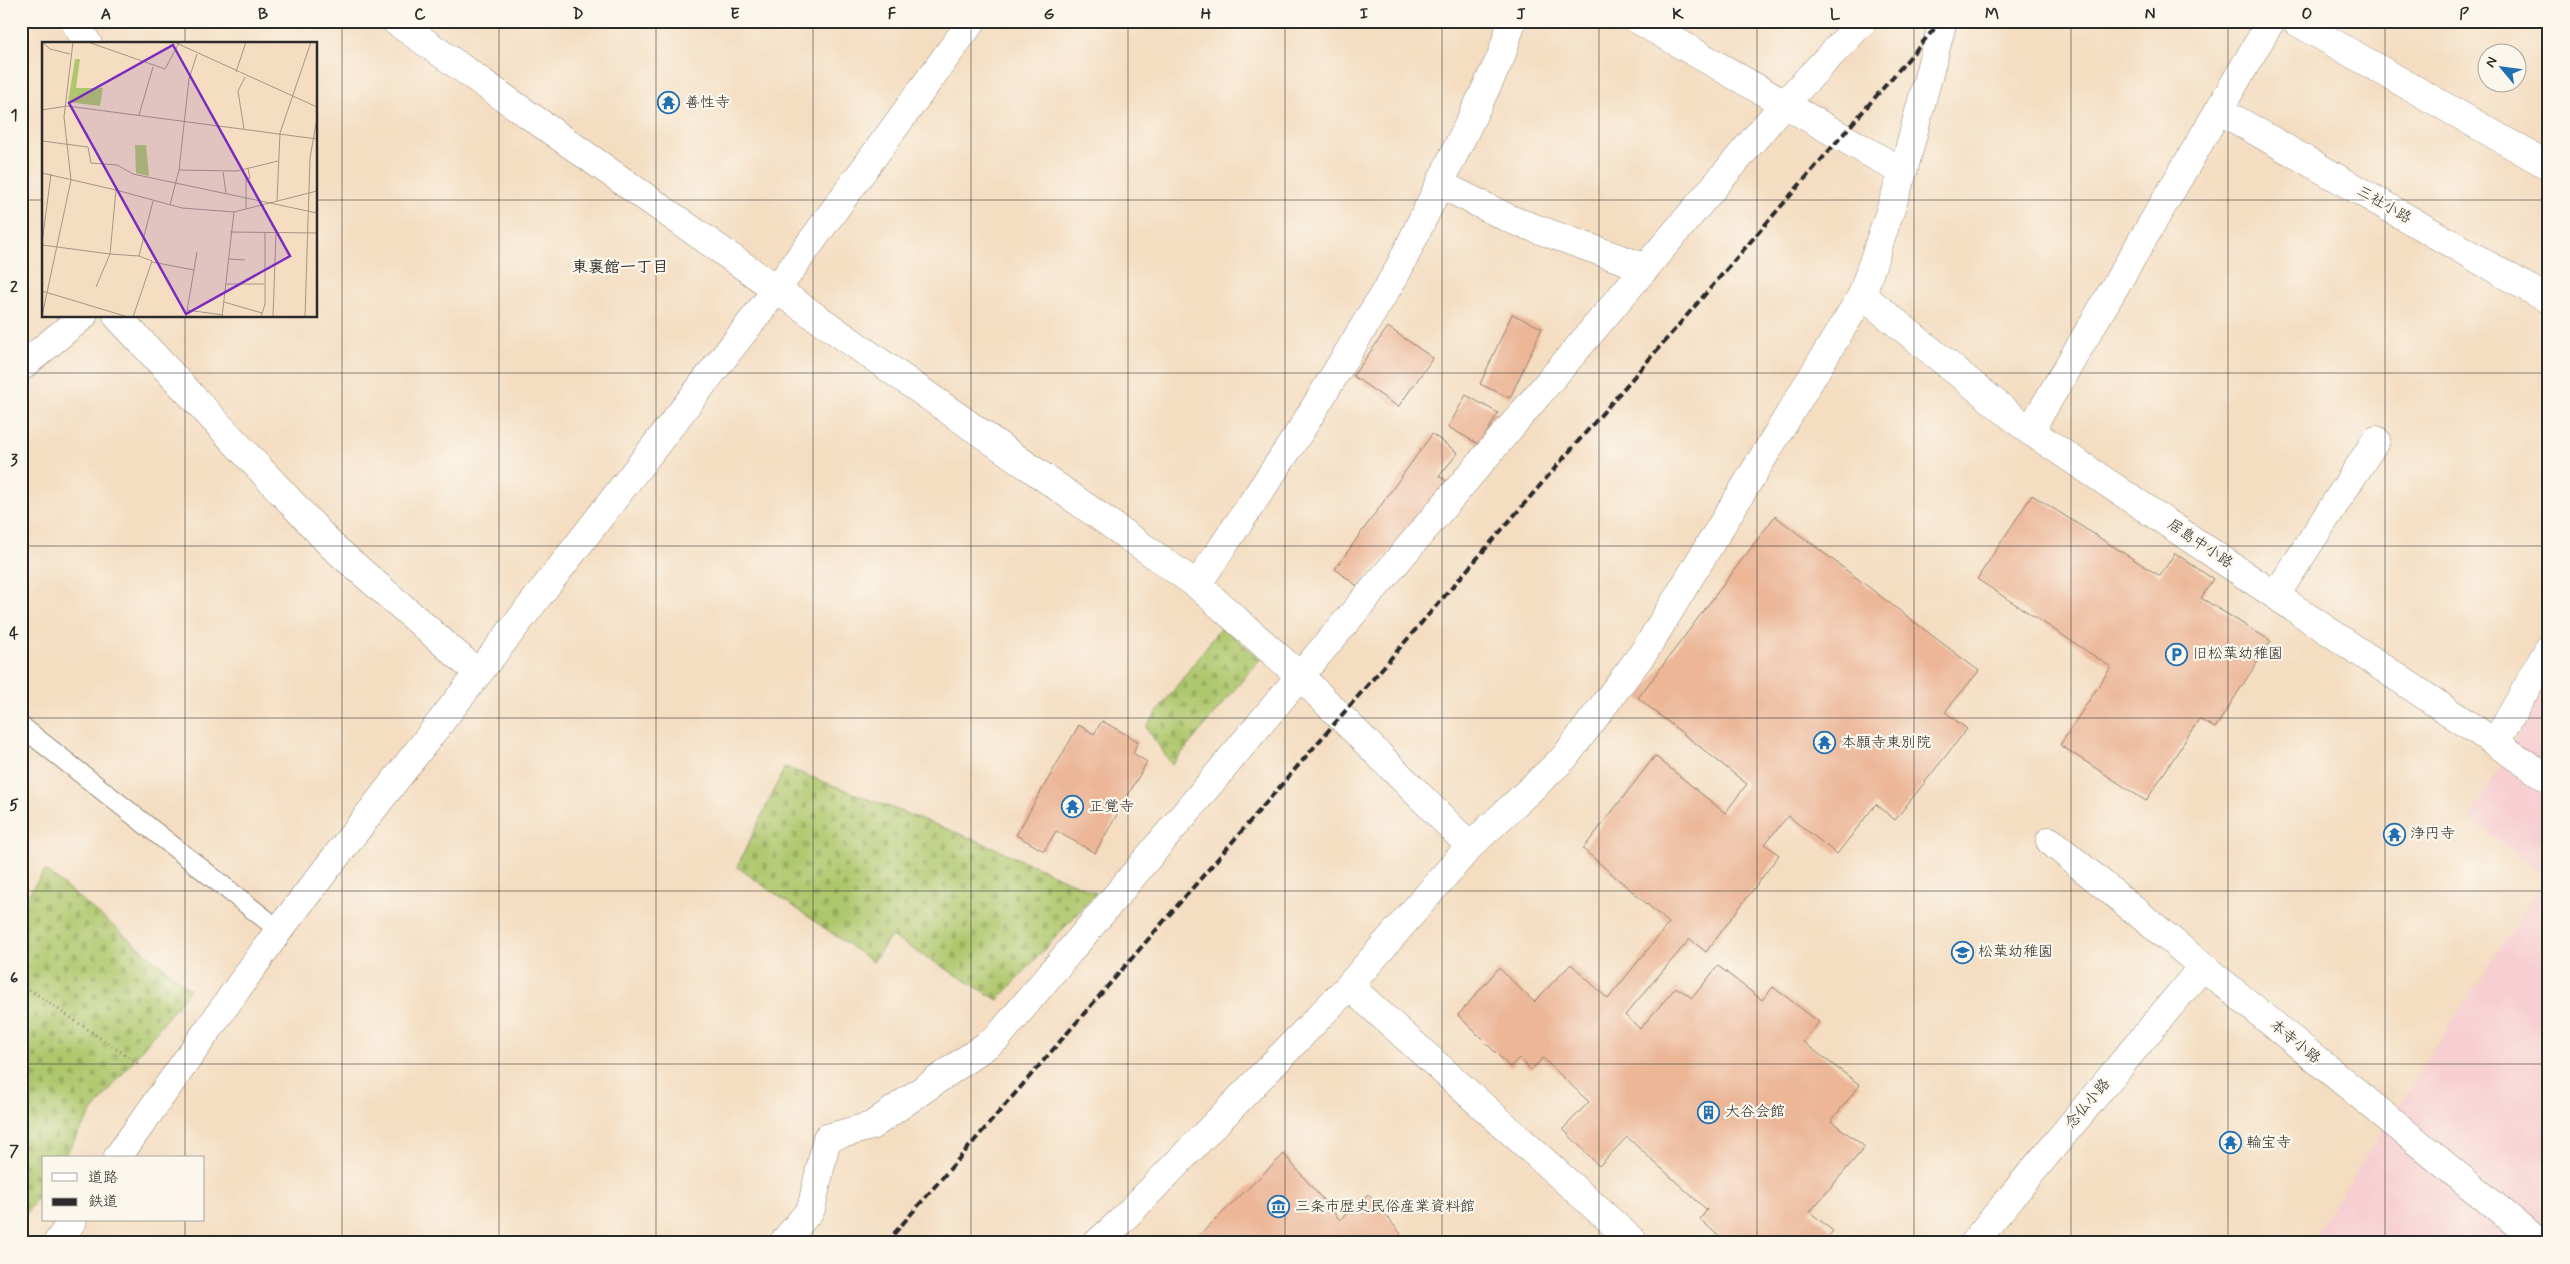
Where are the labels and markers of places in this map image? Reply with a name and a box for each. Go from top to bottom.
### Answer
temple icon: 善性寺 [657,91,681,115]
place label: 善性寺 [685,93,730,113]
parking icon: 旧松葉幼稚園 [2165,642,2189,666]
place label: 旧松葉幼稚園 [2193,644,2283,664]
temple icon: 本願寺東別院 [1813,731,1837,755]
place label: 本願寺東別院 [1841,733,1931,753]
temple icon: 正覚寺 [1061,795,1085,819]
place label: 正覚寺 [1089,797,1134,817]
temple icon: 浄円寺 [2382,822,2406,846]
place label: 浄円寺 [2410,824,2455,844]
school or university icon: 松葉幼稚園 [1950,940,1974,964]
place label: 松葉幼稚園 [1978,942,2053,962]
building icon: 大谷会館 [1697,1100,1721,1124]
place label: 大谷会館 [1725,1102,1785,1122]
temple icon: 輪宝寺 [2218,1131,2242,1155]
place label: 輪宝寺 [2246,1133,2291,1153]
museum icon: 三条市歴史民俗産業資料館 [1267,1195,1291,1219]
place label: 三条市歴史民俗産業資料館 [1295,1197,1475,1217]

